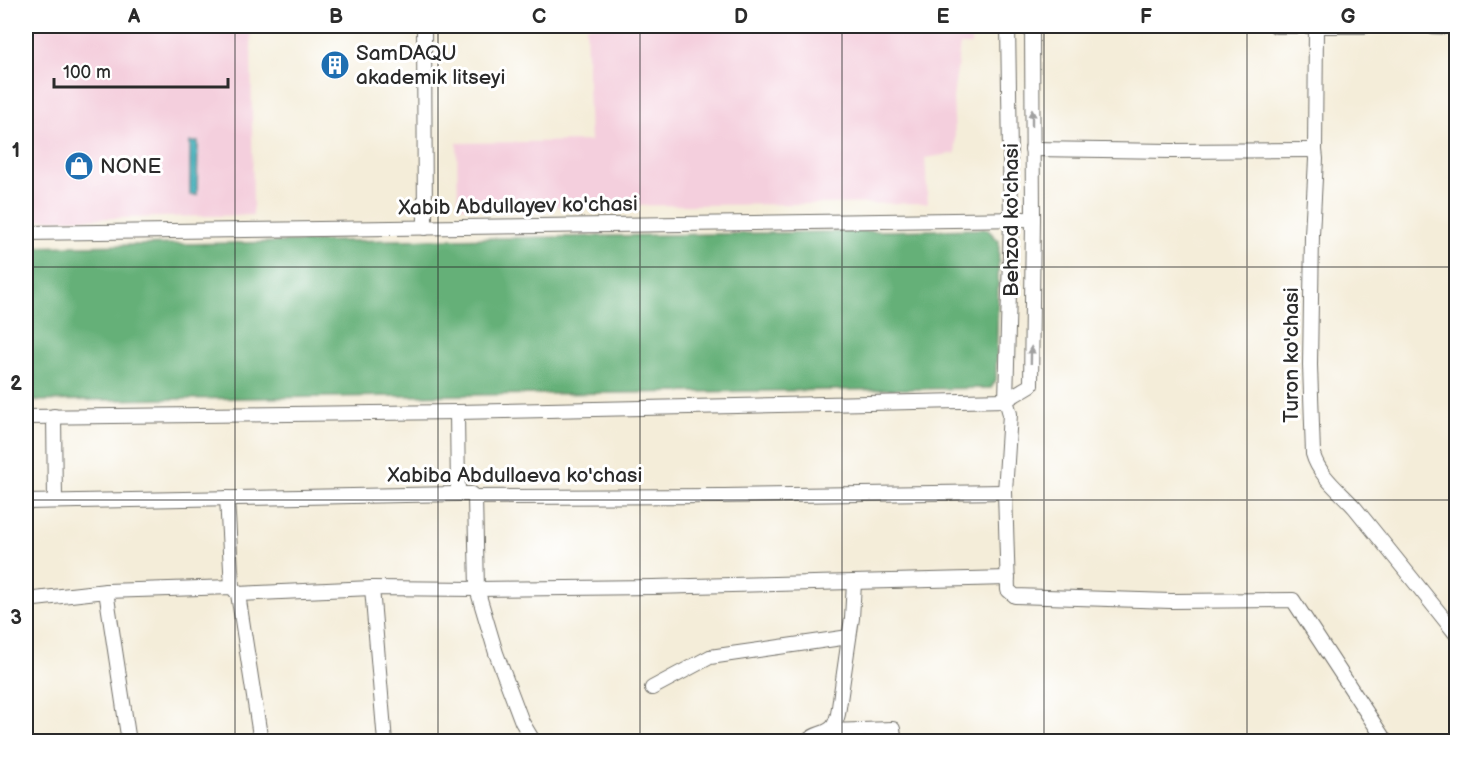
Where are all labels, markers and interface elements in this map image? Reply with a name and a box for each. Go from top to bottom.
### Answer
text: A [127,5,141,29]
text: B [329,5,343,29]
text: C [532,5,546,29]
text: D [734,5,748,29]
text: E [937,5,950,29]
text: F [1140,5,1152,29]
text: G [1341,5,1356,29]
place label: SamDAQU akademik litseyi [356,41,505,90]
building icon: SamDAQU akademik litseyi [319,49,351,81]
scale bar [54,51,228,89]
text: 100 m [63,62,111,83]
one-way arrow [1027,109,1037,128]
text: 1 [12,139,20,163]
street label: Behzod ko'chasi [999,143,1024,297]
shop icon: NONE [63,150,95,182]
place label: NONE [100,154,161,179]
street label: Xabib Abdullayev ko'chasi [397,191,638,221]
street label: Turon ko'chasi [1279,287,1304,423]
one-way arrow [1026,346,1036,365]
text: 2 [10,372,22,396]
street label: Xabiba Abdullaeva ko'chasi [387,463,642,488]
text: 3 [10,606,22,630]

